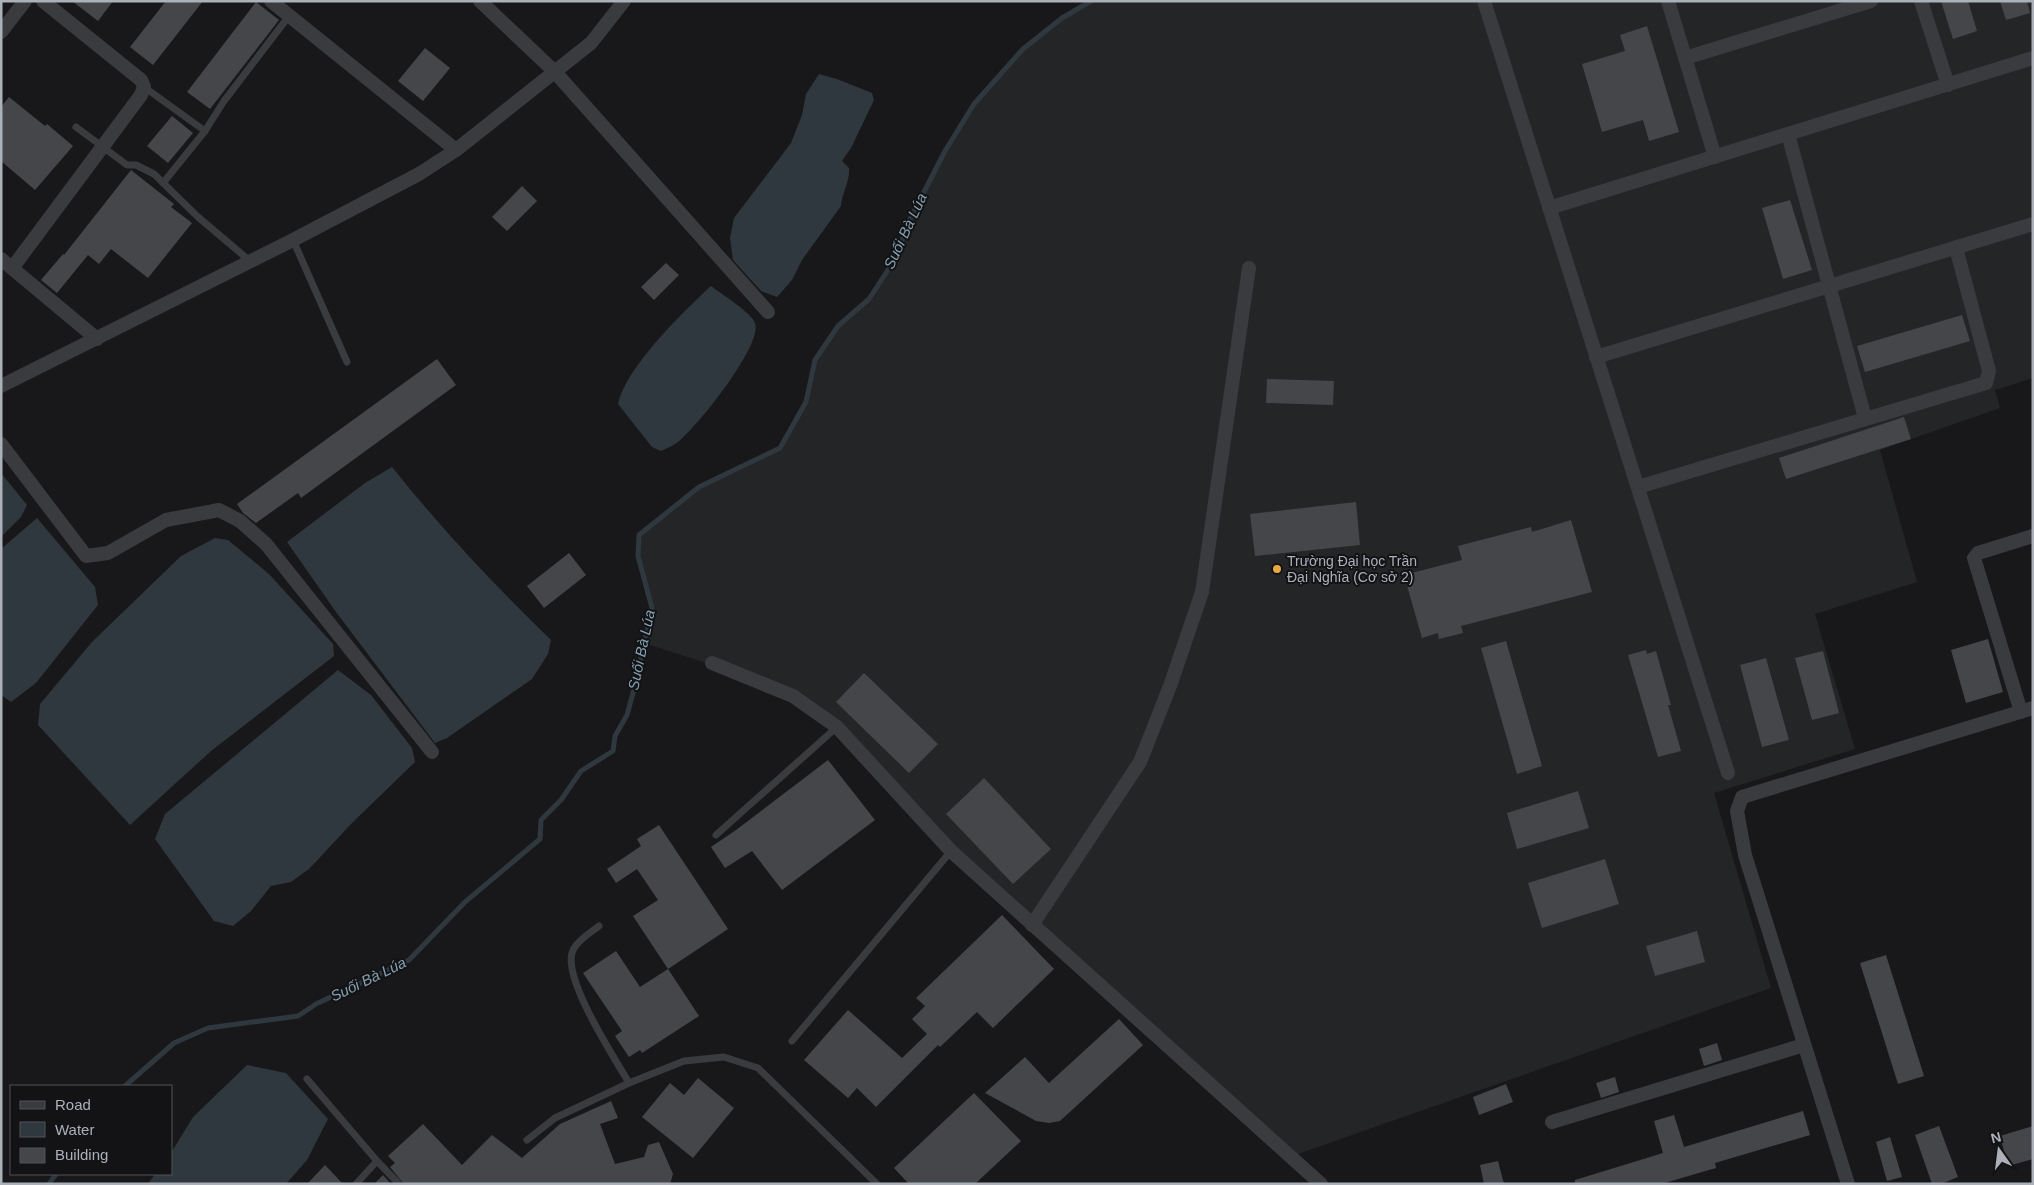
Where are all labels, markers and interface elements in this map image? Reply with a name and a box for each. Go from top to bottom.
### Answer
water label: Suối Bà Lúa [880,190,930,272]
place label: Trường Đại học Trần Đại Nghĩa (Cơ sở 2) [1287,553,1417,585]
marker: Trường Đại học Trần Đại Nghĩa (Cơ sở 2) [1271,563,1283,575]
water label: Suối Bà Lúa [624,608,658,692]
water label: Suối Bà Lúa [328,953,408,1005]
legend [10,1085,172,1175]
text: Road [55,1096,91,1113]
text: Water [55,1121,94,1138]
north arrow [1974,1125,2024,1175]
text: N [1989,1128,2003,1146]
text: Building [55,1146,108,1163]

